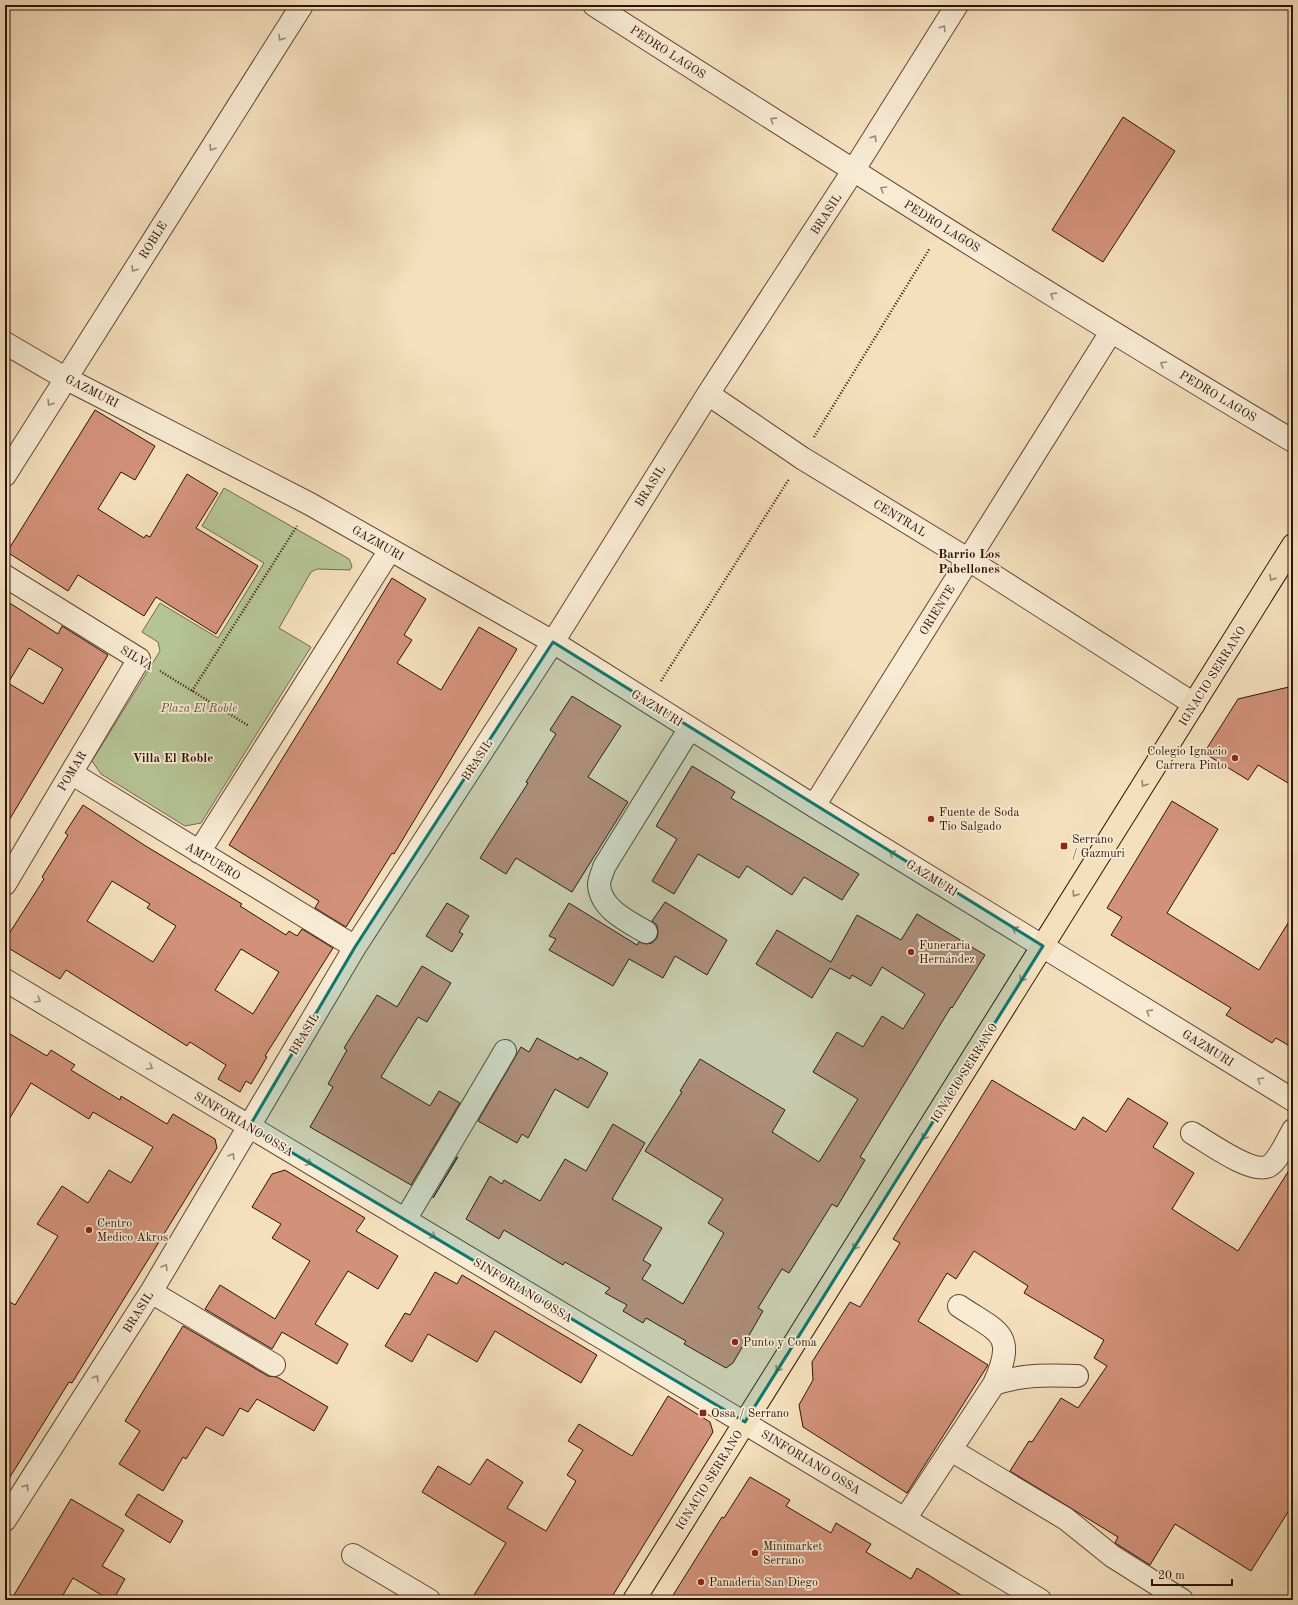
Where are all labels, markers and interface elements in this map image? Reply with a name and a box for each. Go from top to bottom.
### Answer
street label: PEDRO LAGOS [628,24,707,82]
one-way arrow [938,25,946,32]
one-way arrow [279,34,286,41]
one-way arrow [770,117,777,125]
one-way arrow [869,135,877,142]
one-way arrow [209,144,216,151]
one-way arrow [880,187,887,194]
street label: BRASIL [809,192,844,237]
street label: PEDRO LAGOS [901,199,982,255]
street label: ROBLE [138,220,170,261]
one-way arrow [132,265,139,272]
one-way arrow [1050,292,1057,300]
one-way arrow [1160,361,1167,368]
street label: PEDRO LAGOS [1177,369,1258,424]
street label: GAZMURI [63,373,120,411]
one-way arrow [47,399,55,406]
street label: BRASIL [634,464,668,509]
street label: CENTRAL [871,498,928,539]
street label: GAZMURI [349,524,406,564]
district label: Barrio Los Pabellones [938,548,1000,576]
one-way arrow [1270,574,1277,581]
street label: ORIENTE [918,584,958,637]
street label: IGNACIO SERRANO [1177,625,1248,728]
street label: SILVA [118,644,155,673]
street label: GAZMURI [629,688,684,729]
park label: Plaza El Roble [160,703,237,715]
street label: BRASIL [460,738,495,783]
place label: Colegio Ignacio Carrera Pinto [1147,746,1227,772]
street label: POMAR [56,749,90,794]
district label: Villa El Roble [133,752,213,765]
marker: Colegio Ignacio Carrera Pinto [1230,753,1240,763]
one-way arrow [1141,780,1149,787]
place label: Fuente de Soda Tio Salgado [939,807,1019,833]
marker: Fuente de Soda Tio Salgado [926,814,936,824]
place label: Serrano / Gazmuri [1072,834,1125,860]
street label: AMPUERO [183,841,242,883]
marker: Serrano / Gazmuri [1059,841,1069,851]
one-way arrow [889,851,896,858]
street label: GAZMURI [904,858,959,899]
one-way arrow [1073,890,1080,897]
one-way arrow [1012,926,1019,933]
place label: Funeraria Hernández [919,940,975,966]
marker: Funeraria Hernández [906,947,916,957]
one-way arrow [1019,975,1027,982]
one-way arrow [34,996,41,1003]
one-way arrow [1146,1009,1153,1016]
street label: BRASIL [288,1012,322,1057]
street label: IGNACIO SERRANO [929,1022,1000,1125]
street label: GAZMURI [1180,1028,1235,1069]
one-way arrow [146,1063,153,1070]
one-way arrow [1257,1077,1264,1084]
street label: SINFORIANO OSSA [192,1090,295,1159]
one-way arrow [921,1133,928,1140]
one-way arrow [227,1153,234,1160]
one-way arrow [305,1158,312,1165]
place label: Centro Medico Akros [97,1218,168,1244]
marker: Centro Medico Akros [84,1225,94,1235]
one-way arrow [429,1232,436,1239]
one-way arrow [852,1243,859,1250]
street label: SINFORIANO OSSA [471,1256,574,1325]
one-way arrow [161,1264,168,1272]
street label: BRASIL [122,1290,156,1335]
marker: Punto y Coma [730,1337,740,1347]
place label: Punto y Coma [743,1337,817,1349]
one-way arrow [776,1365,783,1372]
one-way arrow [91,1375,98,1382]
marker: Ossa / Serrano [698,1408,708,1418]
place label: Ossa / Serrano [711,1408,789,1420]
street label: SINFORIANO OSSA [759,1428,862,1497]
street label: IGNACIO SERRANO [674,1429,745,1532]
one-way arrow [21,1484,29,1491]
place label: Minimarket Serrano [763,1541,822,1567]
marker: Minimarket Serrano [750,1548,760,1558]
scale bar [1152,1561,1232,1587]
text: 20 m [1158,1570,1185,1582]
marker: Panaderia San Diego [696,1577,706,1587]
place label: Panaderia San Diego [709,1577,818,1589]

